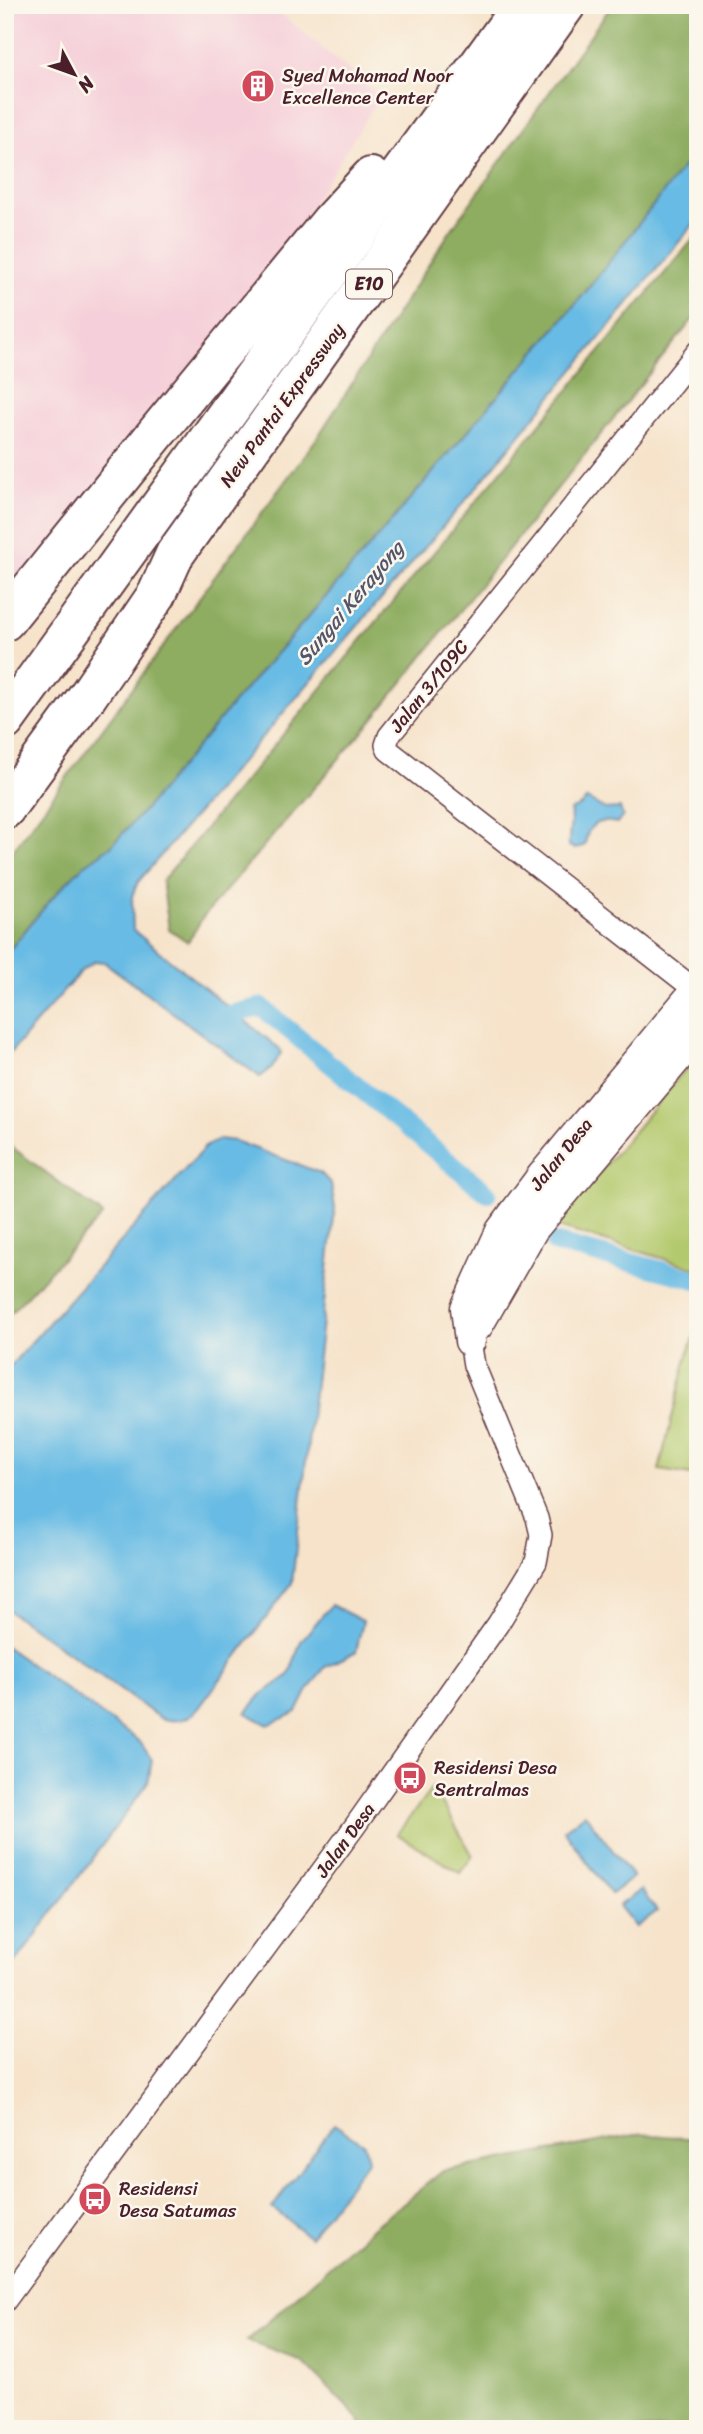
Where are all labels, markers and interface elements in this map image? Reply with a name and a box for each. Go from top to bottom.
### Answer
north arrow [38,38,108,108]
place label: Syed Mohamad Noor Excellence Center [282,59,454,114]
building icon: Syed Mohamad Noor Excellence Center [239,67,277,105]
text: N [69,68,104,101]
road number: E10 [346,270,392,298]
street label: New Pantai Expressway [211,315,353,494]
water label: Sungai Kerayong [286,531,415,674]
street label: Jalan 3/109C [380,632,477,741]
street label: Jalan Desa [520,1110,601,1199]
place label: Residensi Desa Sentralmas [434,1751,558,1806]
bus stop icon: Residensi Desa Sentralmas [391,1759,429,1797]
street label: Jalan Desa [306,1795,384,1885]
place label: Residensi Desa Satumas [119,2172,236,2227]
bus stop icon: Residensi Desa Satumas [76,2180,114,2218]

